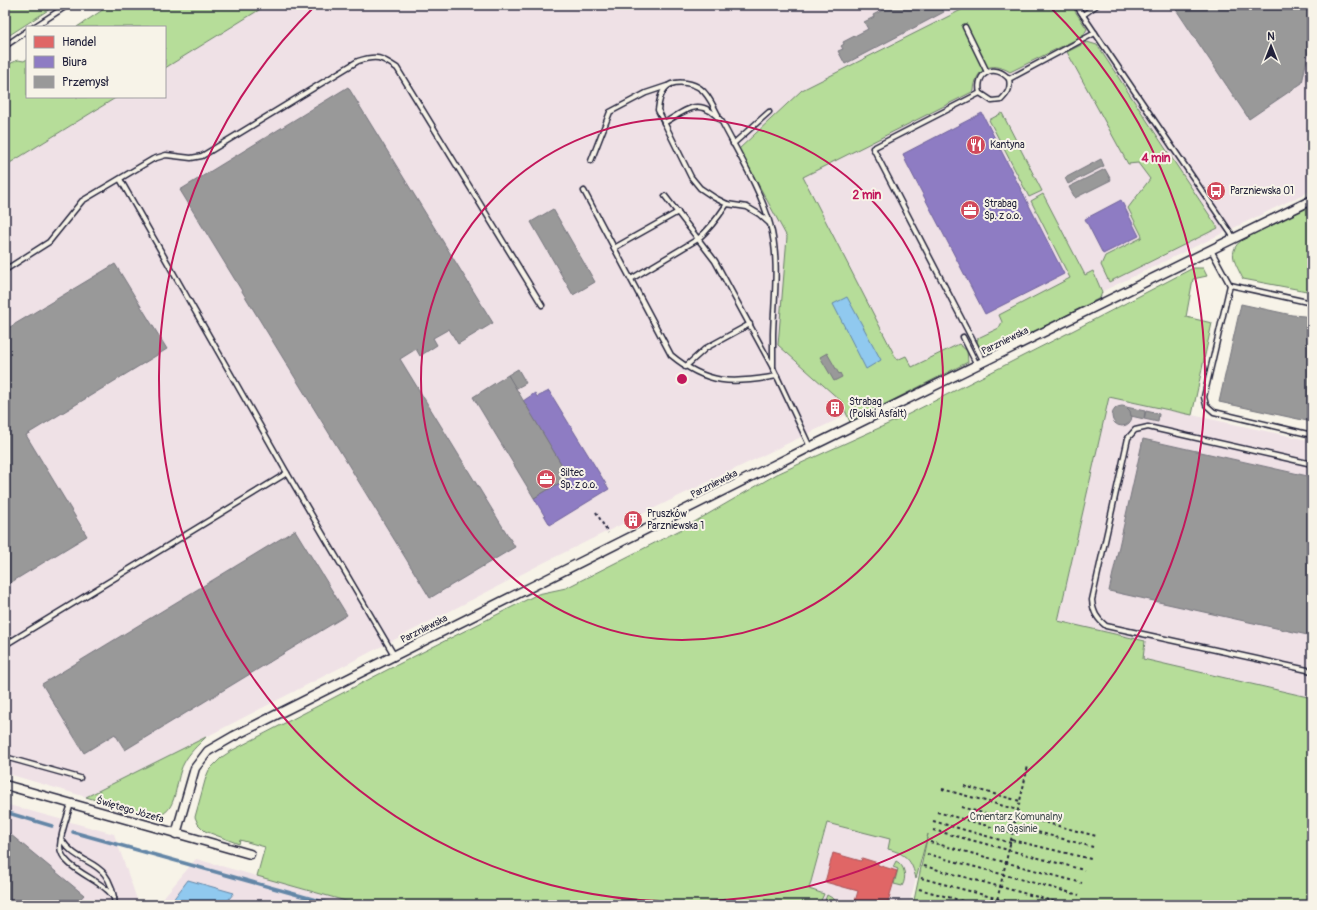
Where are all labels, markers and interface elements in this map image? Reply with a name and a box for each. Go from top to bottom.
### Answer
legend [26,26,166,98]
north arrow [1251,26,1291,66]
text: N [1267,30,1275,43]
text: Handel [62,35,97,50]
text: Biura [62,55,87,70]
text: Przemysł [62,75,110,90]
restaurant icon: Kantyna [965,134,987,156]
place label: Kantyna [990,139,1025,151]
text: 4 min [1140,151,1171,166]
bus stop icon: Parzniewska 01 [1205,180,1227,202]
place label: Parzniewska 01 [1230,185,1294,197]
text: 2 min [853,188,882,203]
place label: Strabag Sp. z o.o. [984,198,1021,222]
office icon: Strabag Sp. z o.o. [959,199,981,221]
street label: Parzniewska [979,324,1031,358]
centre of rings [675,372,689,386]
place label: Strabag (Polski Asfalt) [849,396,907,420]
building icon: Strabag (Polski Asfalt) [824,397,846,419]
place label: Siltec Sp. z o.o. [560,467,597,491]
street label: Parzniewska [689,467,740,501]
office icon: Siltec Sp. z o.o. [535,468,557,490]
place label: Pruszków Parzniewska 1 [647,508,704,532]
building icon: Pruszków Parzniewska 1 [622,509,644,531]
street label: Parzniewska [399,612,450,646]
street label: Świętego Józefa [95,794,166,826]
park label: Cmentarz Komunalny na Gąsinie [970,811,1063,835]

